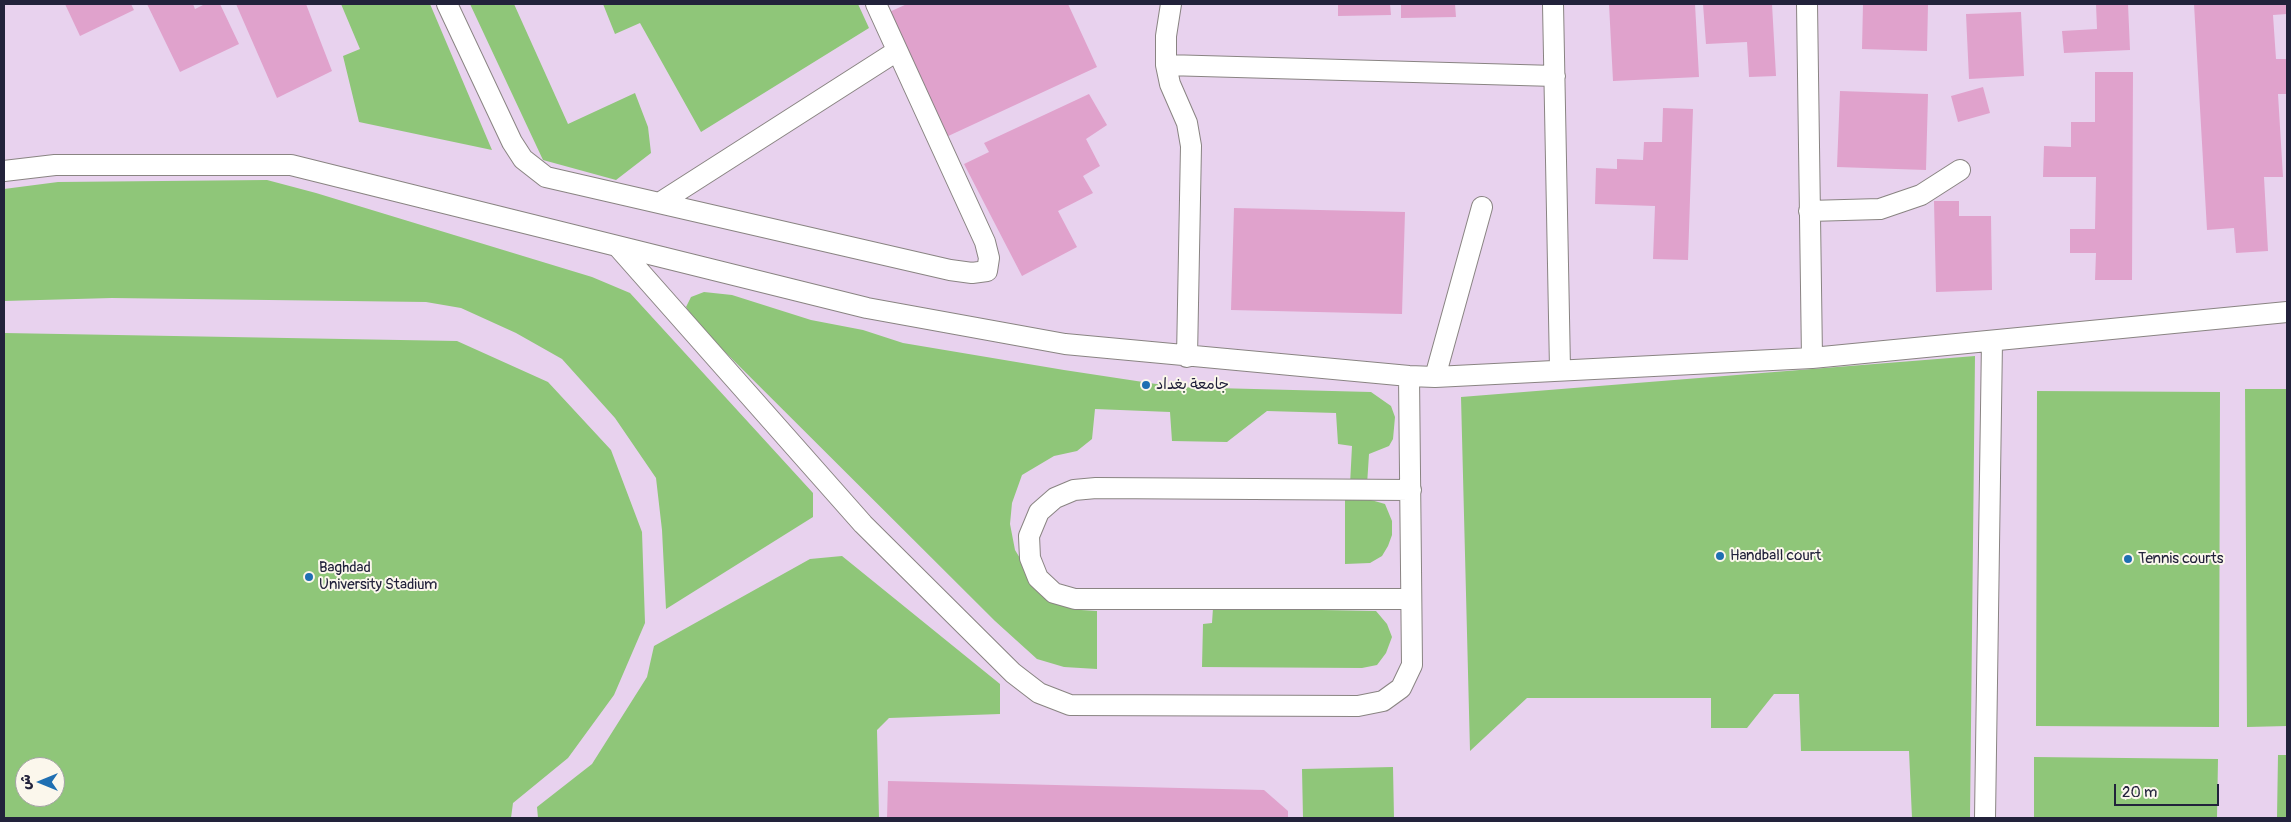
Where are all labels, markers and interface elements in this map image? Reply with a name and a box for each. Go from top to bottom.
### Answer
place label: جامعة بغداد [1156,376,1229,394]
marker: جامعة بغداد [1140,379,1152,391]
place label: Handball court [1730,547,1821,565]
marker: Handball court [1714,550,1726,562]
place label: Tennis courts [2138,550,2223,568]
marker: Tennis courts [2122,553,2134,565]
place label: Baghdad University Stadium [319,559,437,594]
marker: Baghdad University Stadium [303,571,315,583]
north arrow [15,757,65,807]
text: ش [17,774,34,790]
scale bar [2116,774,2221,806]
text: 20 m [2122,783,2157,802]

